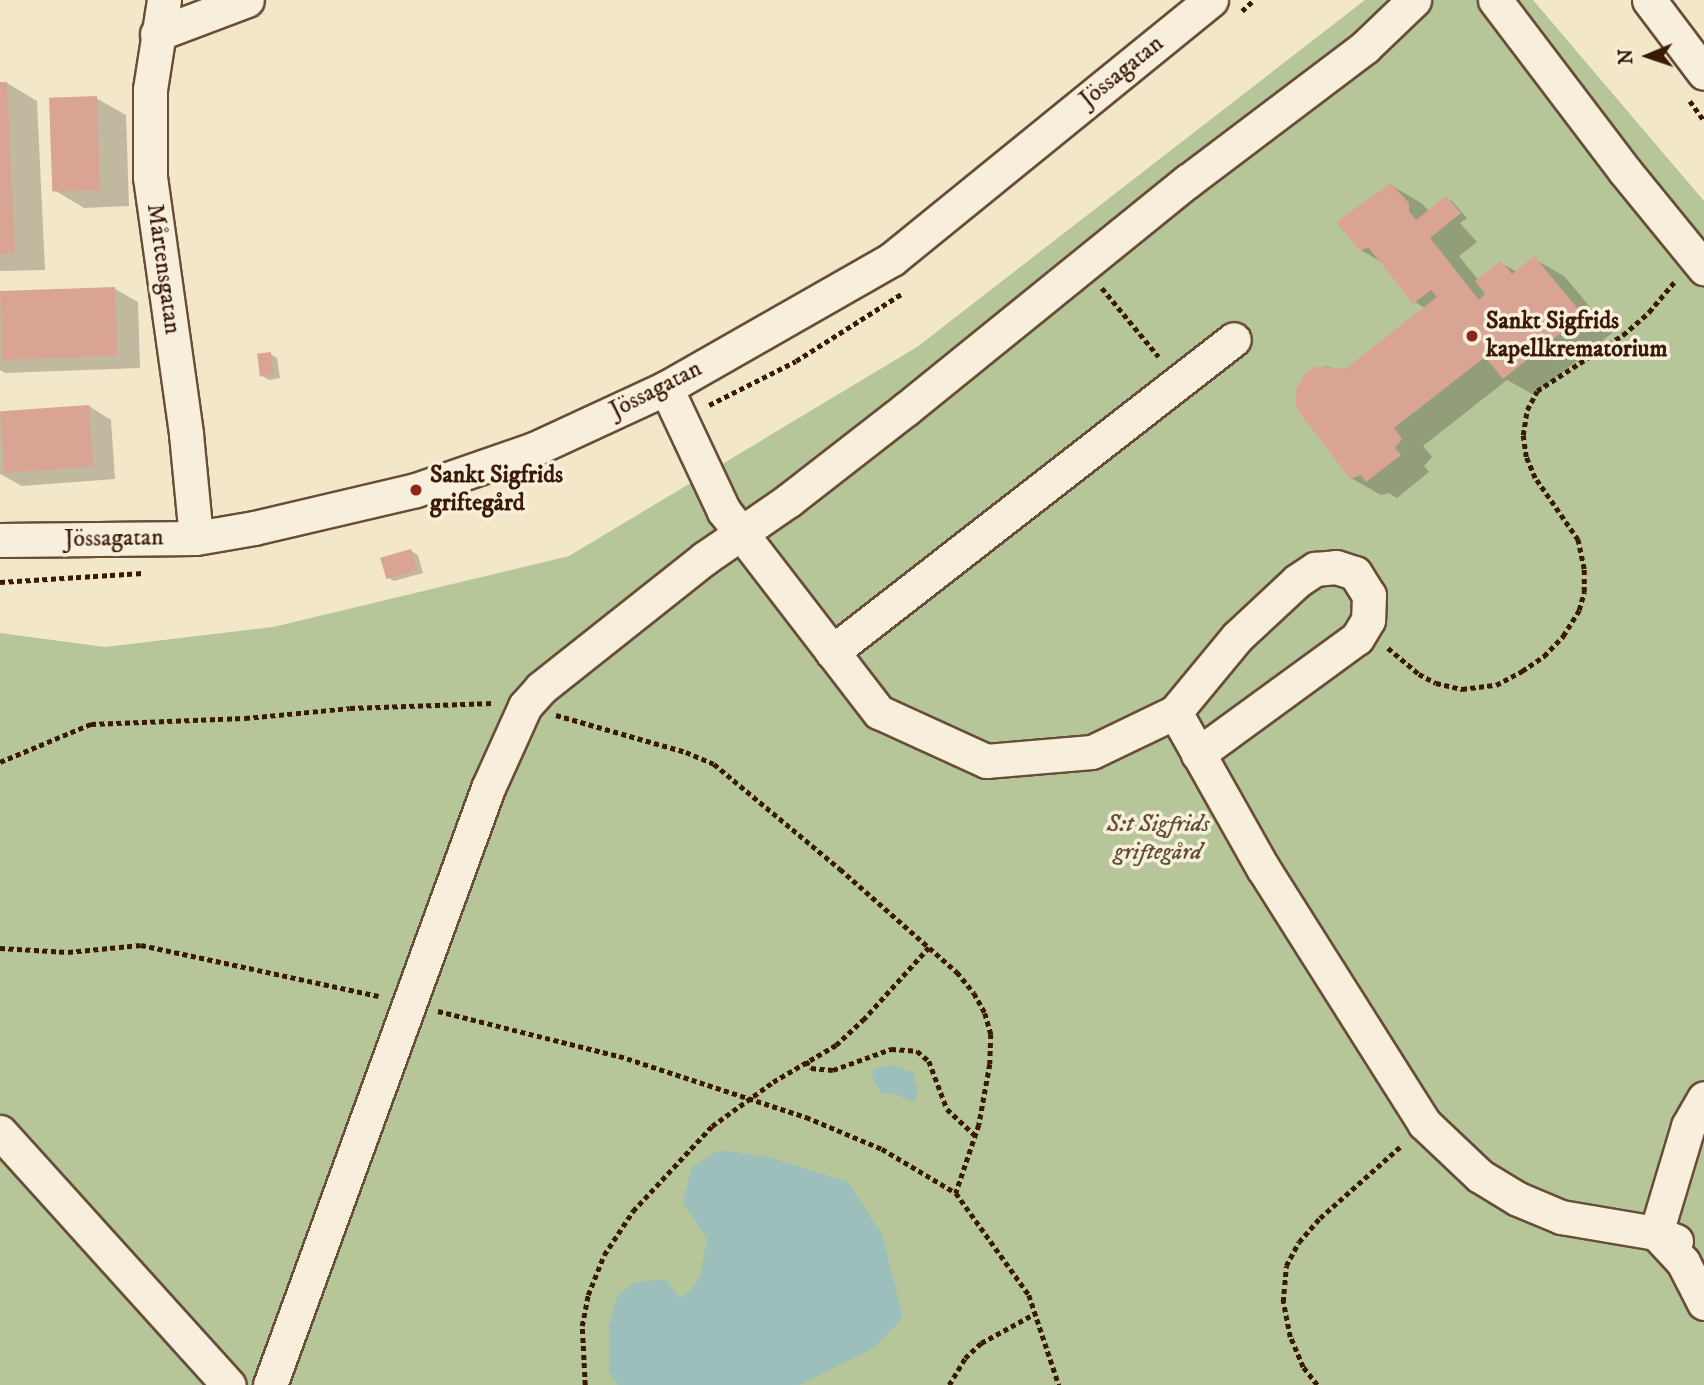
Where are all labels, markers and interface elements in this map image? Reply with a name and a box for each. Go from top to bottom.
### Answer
north arrow [1613,21,1683,91]
street label: Jössagatan [1074,30,1170,114]
text: N [1615,49,1638,65]
street label: Mårtensgatan [140,202,186,336]
place label: Sankt Sigfrids kapellkrematorium [1486,308,1667,364]
marker: Sankt Sigfrids kapellkrematorium [1464,328,1480,344]
street label: Jössagatan [605,355,707,425]
place label: Sankt Sigfrids griftegård [430,462,563,518]
marker: Sankt Sigfrids griftegård [408,482,424,498]
street label: Jössagatan [64,524,164,554]
park label: S:t Sigfrids griftegård [1107,811,1209,867]

